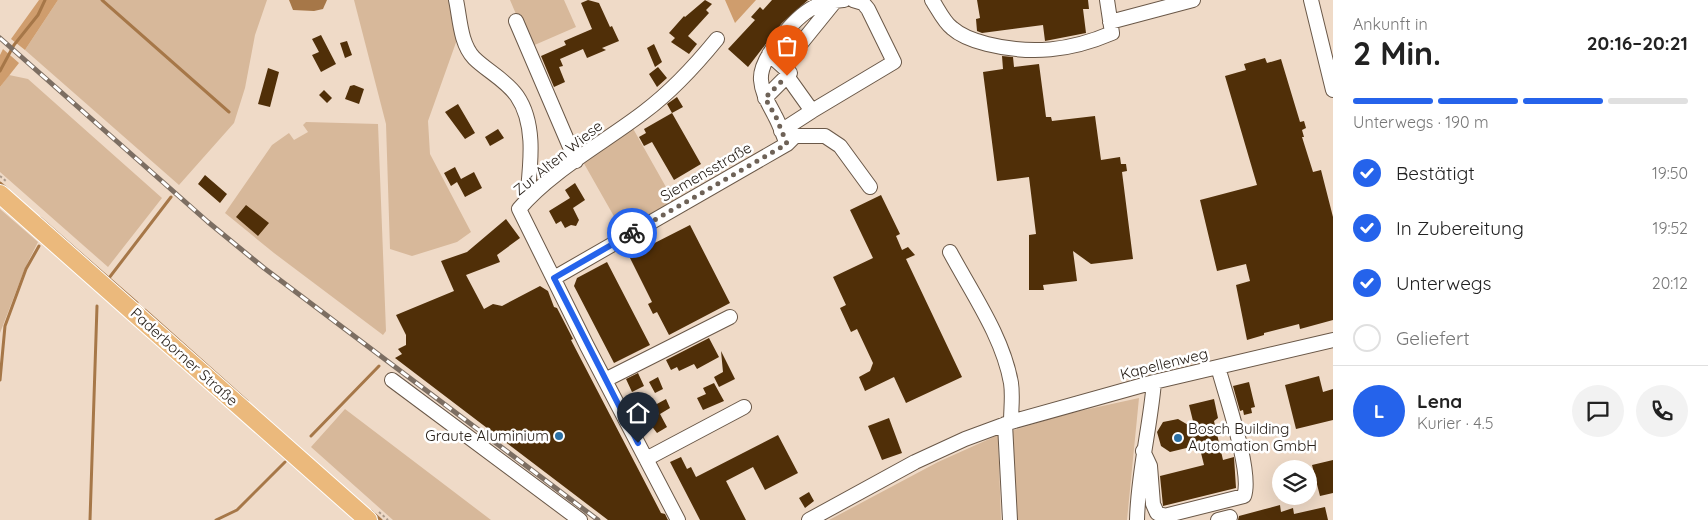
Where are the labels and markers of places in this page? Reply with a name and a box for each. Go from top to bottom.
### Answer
pin [766,25,808,76]
pin [617,392,659,443]
place label: Bosch Building Automation GmbH [1188,419,1317,455]
place label: Graute Aluminium [425,426,549,445]
marker: Graute Aluminium [553,430,565,442]
marker: Bosch Building Automation GmbH [1172,432,1184,444]

